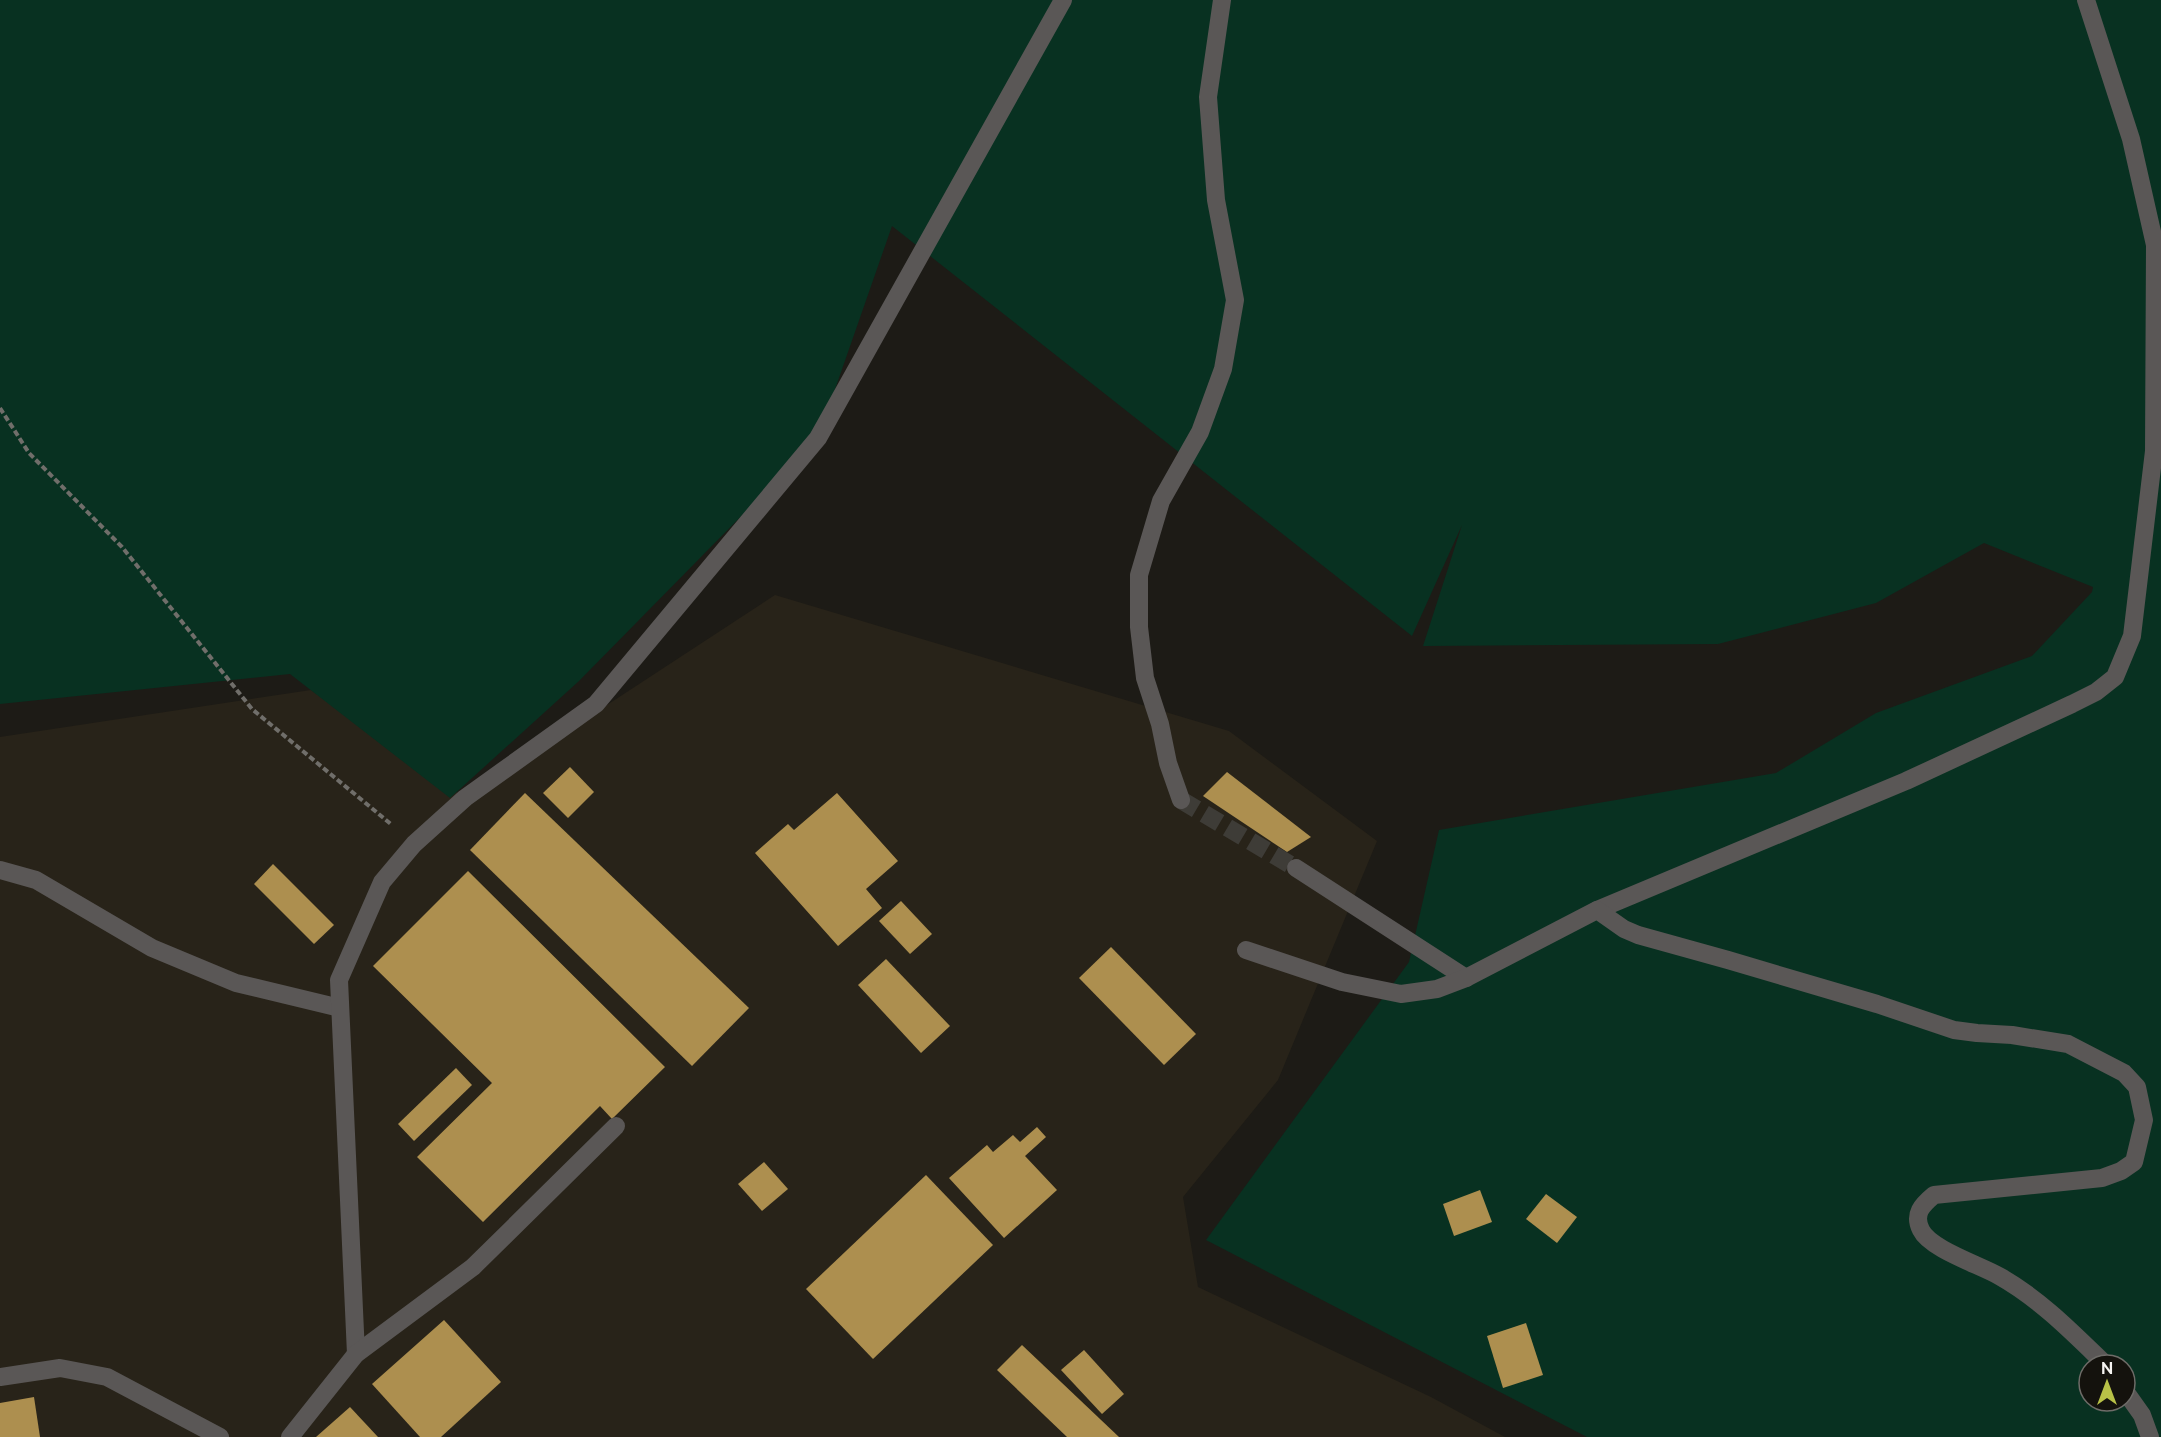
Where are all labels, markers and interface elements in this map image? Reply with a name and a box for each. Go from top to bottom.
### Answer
north arrow [2077,1353,2137,1413]
text: N [2101,1359,2113,1378]

